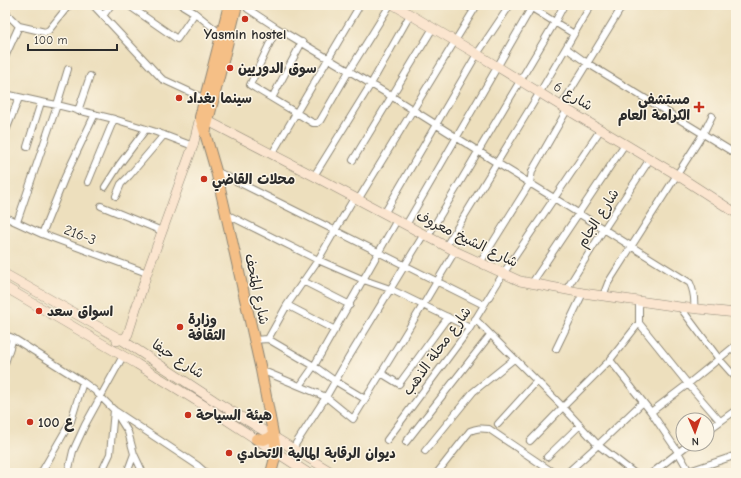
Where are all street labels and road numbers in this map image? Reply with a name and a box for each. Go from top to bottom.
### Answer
street label: شارع 6 [550,78,596,115]
street label: شارع الجام [573,186,624,251]
street label: شارع الشيخ معروف [413,207,521,272]
street label: 216-3 [61,221,99,249]
street label: شارع المتحف [240,252,273,326]
street label: شارع محلة الذهب [399,303,476,399]
street label: شارع حيفا [148,336,207,383]

